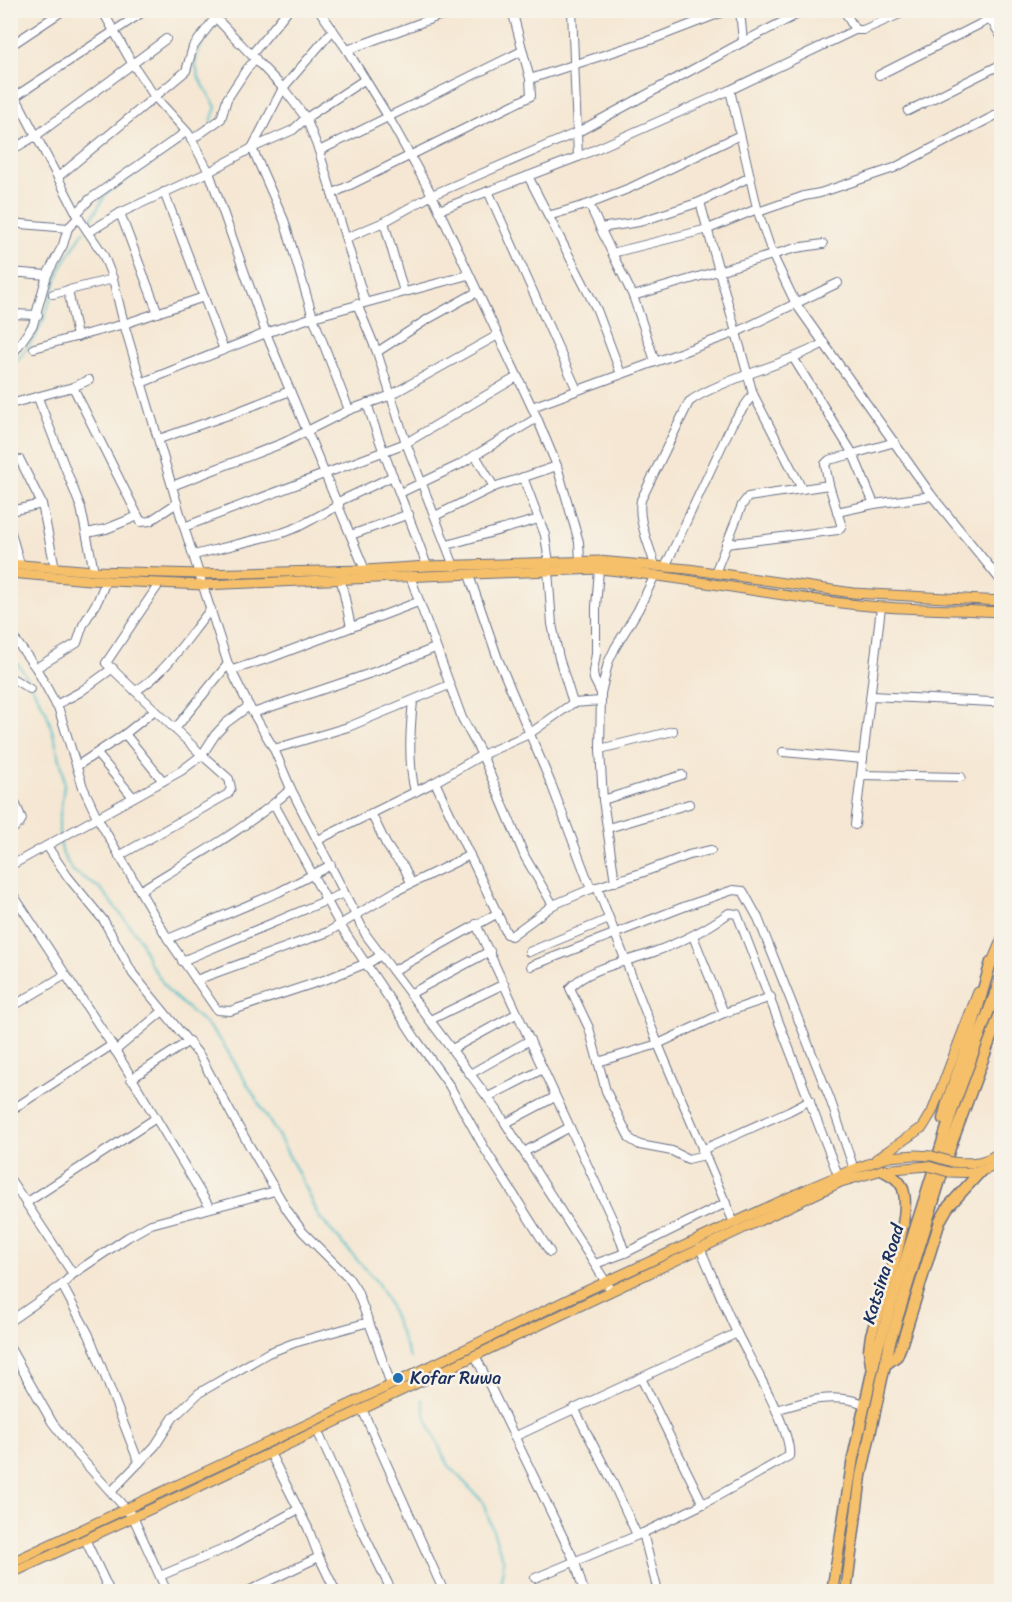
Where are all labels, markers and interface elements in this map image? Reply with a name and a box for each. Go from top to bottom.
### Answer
street label: Katsina Road [853,1219,914,1328]
place label: Kofar Ruwa [410,1362,501,1394]
marker: Kofar Ruwa [391,1371,405,1385]

